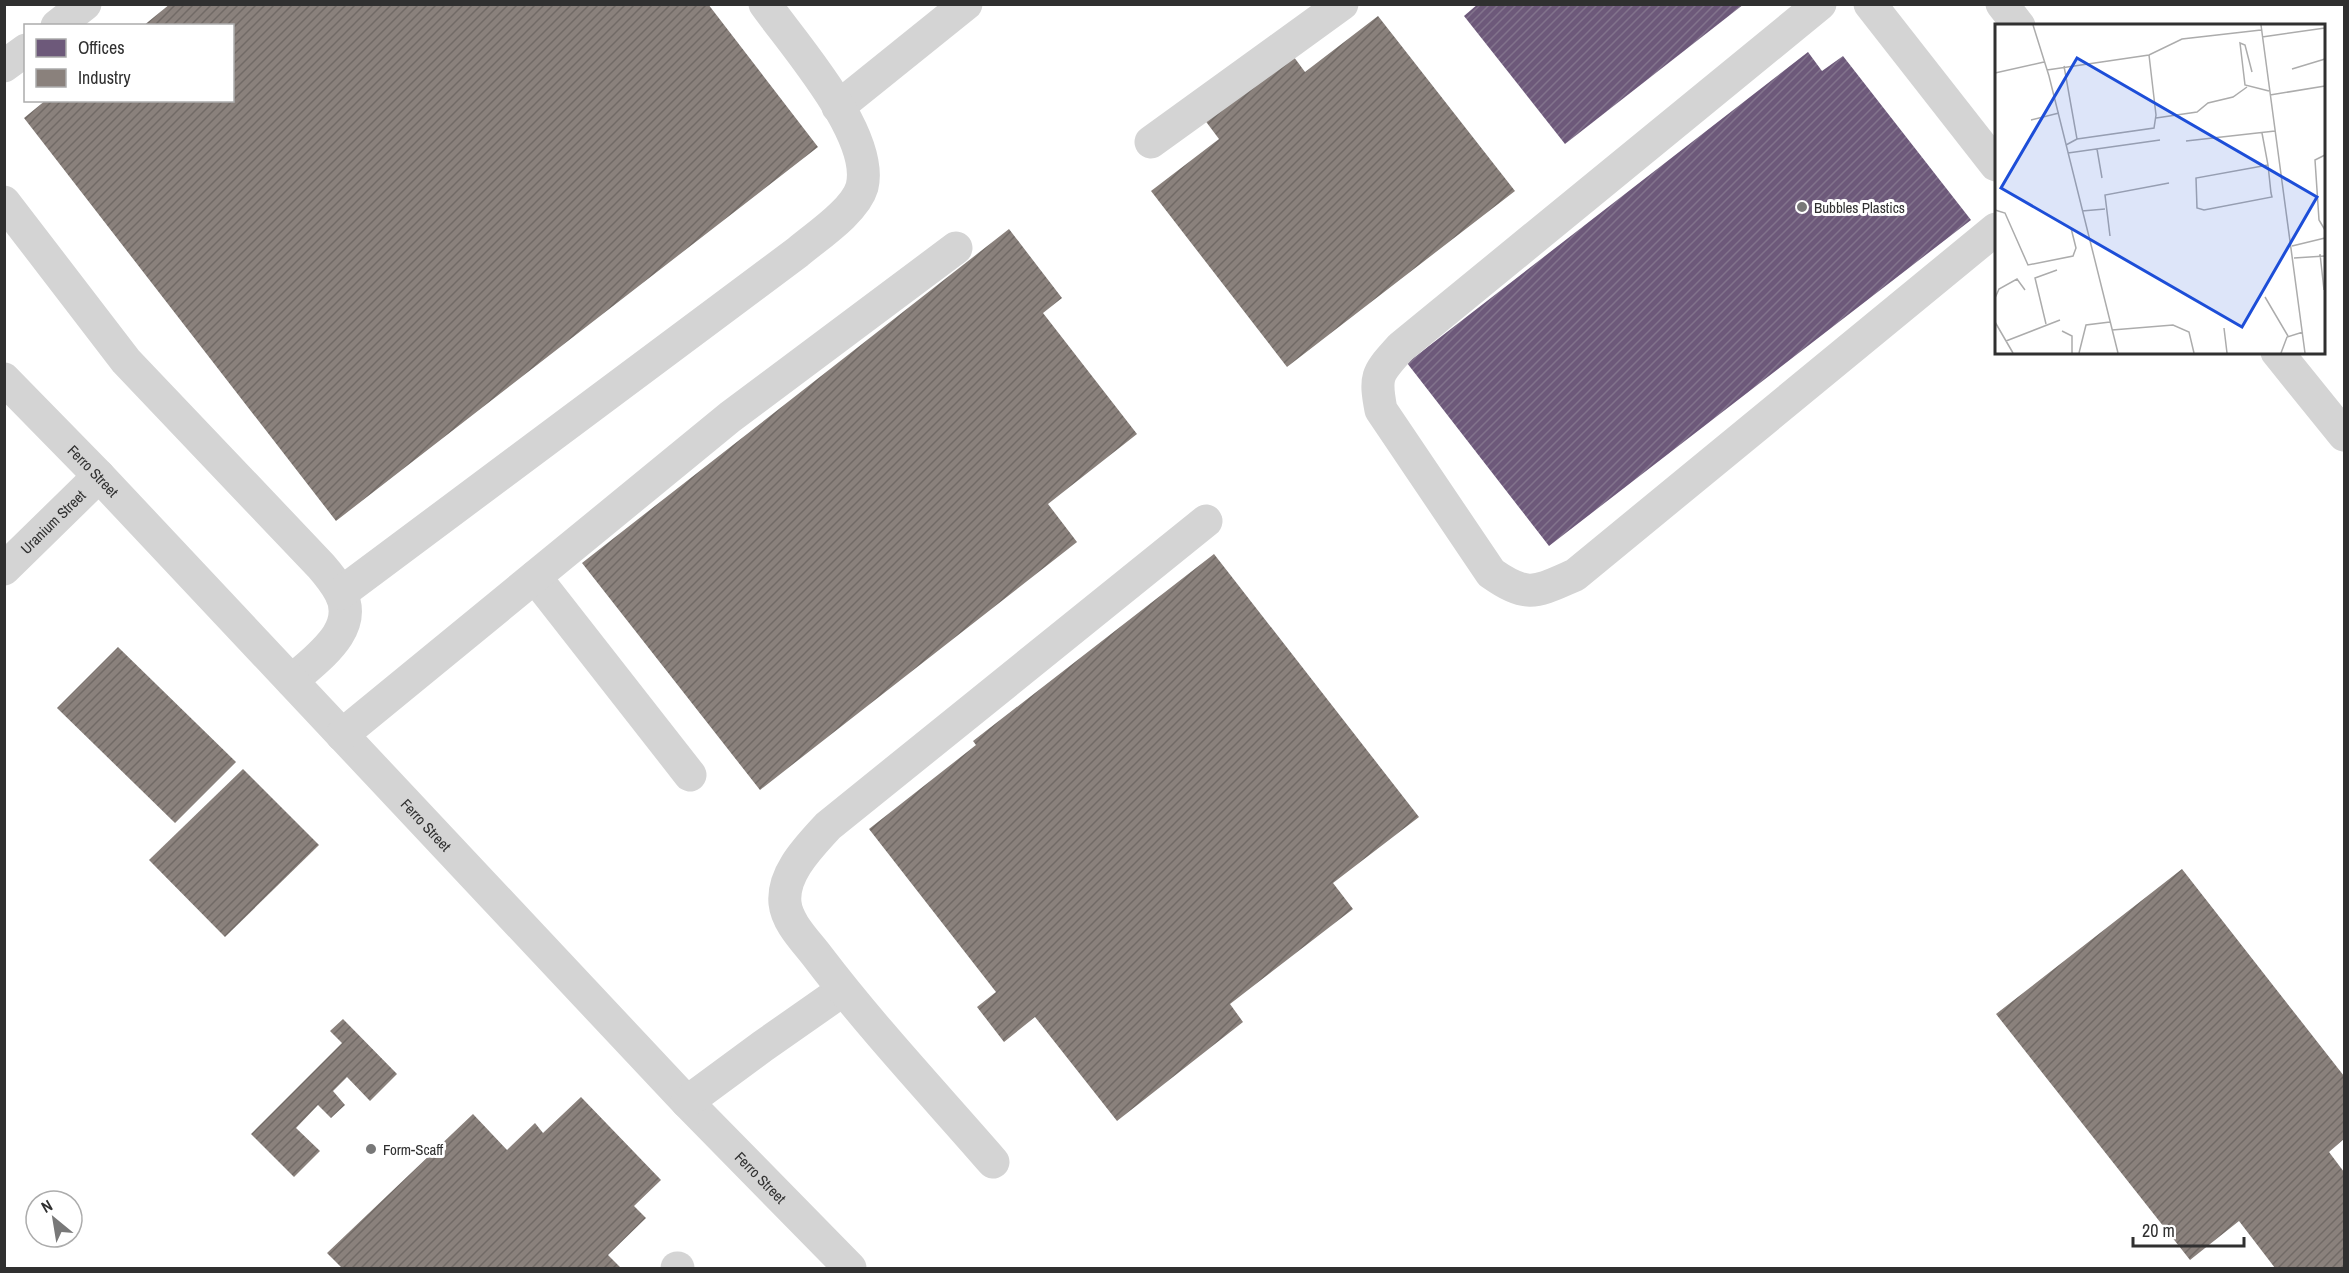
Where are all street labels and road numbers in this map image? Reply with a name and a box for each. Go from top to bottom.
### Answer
street label: Ferro Street [63,440,124,502]
street label: Uranium Street [15,484,90,558]
street label: Ferro Street [396,794,457,856]
street label: Ferro Street [731,1147,792,1208]

